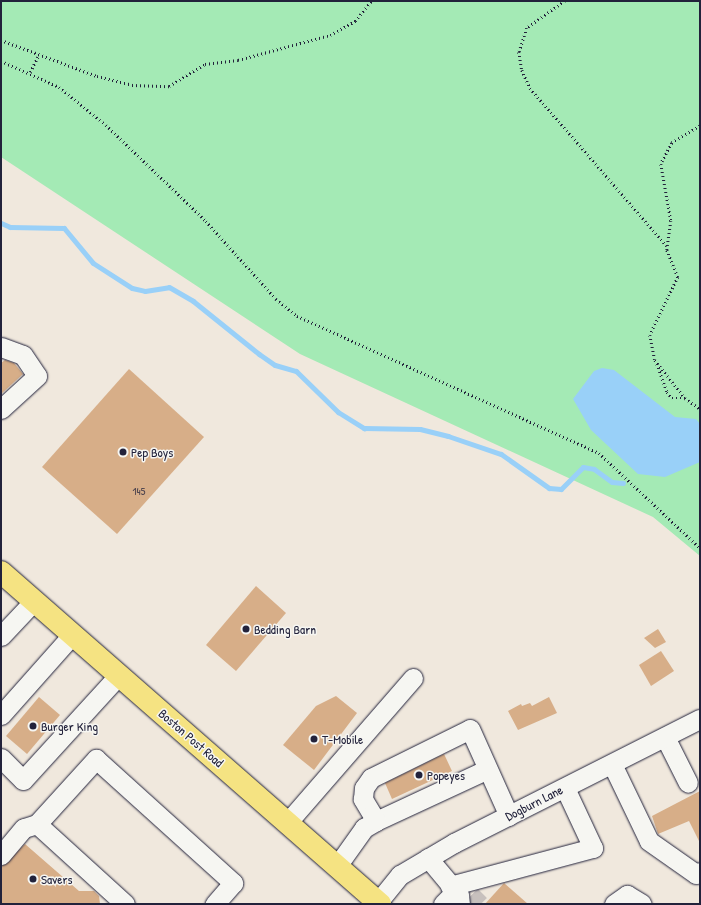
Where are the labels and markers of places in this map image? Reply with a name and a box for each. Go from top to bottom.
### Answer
place label: Pep Boys [131,444,173,460]
marker: Pep Boys [118,447,128,457]
place label: Bedding Barn [254,621,316,637]
marker: Bedding Barn [241,624,251,634]
place label: Burger King [41,718,98,734]
marker: Burger King [28,721,38,731]
place label: T-Mobile [322,731,363,747]
marker: T-Mobile [309,734,319,744]
place label: Popeyes [427,767,465,783]
marker: Popeyes [414,770,424,780]
place label: Savers [41,871,72,887]
marker: Savers [28,874,38,884]

